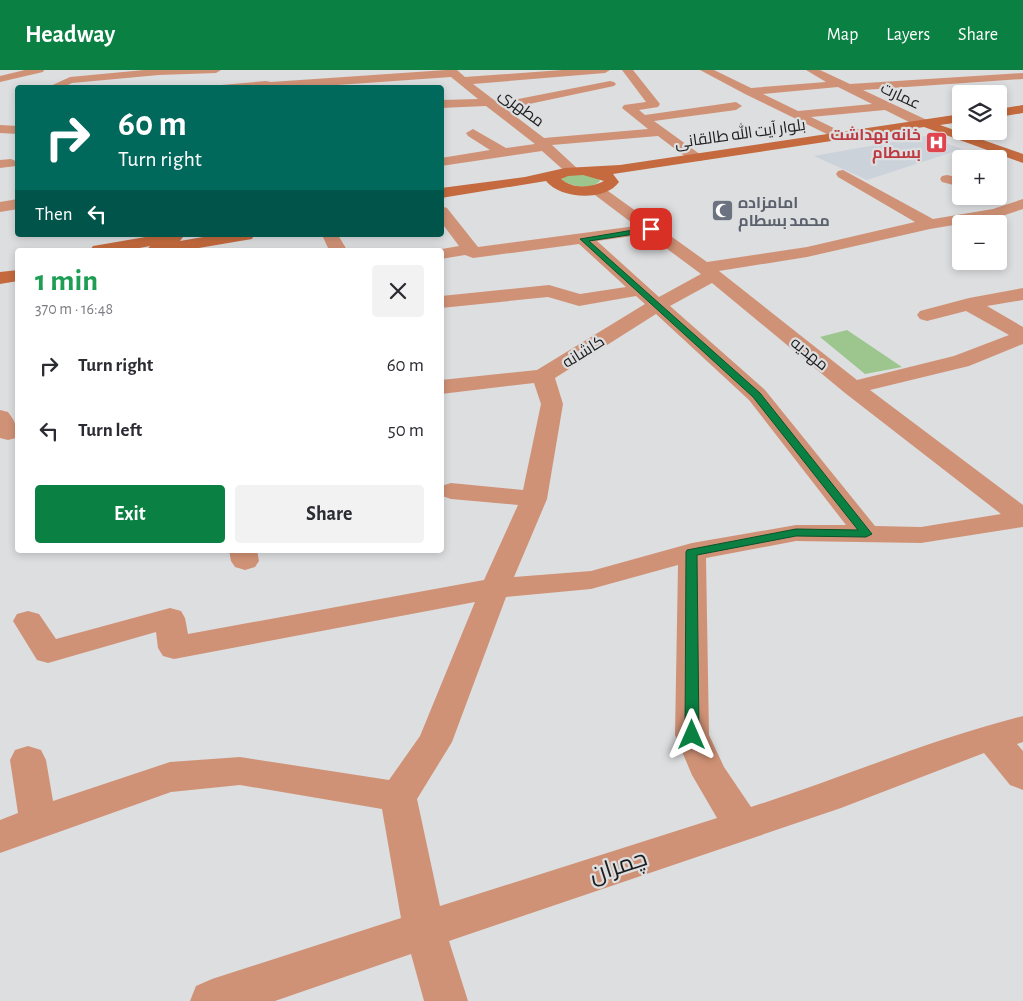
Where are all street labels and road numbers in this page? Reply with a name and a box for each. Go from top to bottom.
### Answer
street label: عمارت [878,80,923,113]
street label: مطهری [495,86,547,131]
street label: بلوار آیت الله طالقانی [673,114,807,153]
street label: کاشانه [559,332,607,371]
street label: مهدیه [786,334,831,375]
street label: چمران [586,846,651,890]

